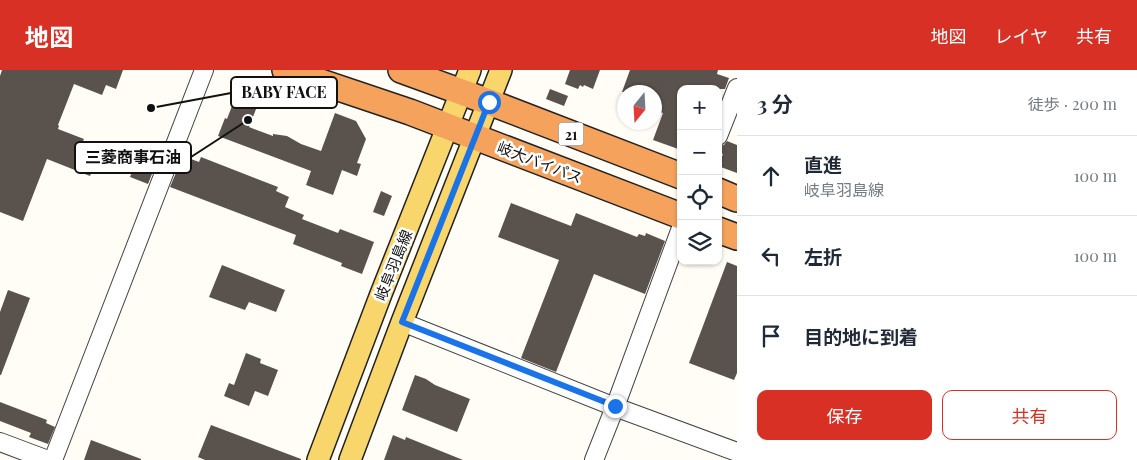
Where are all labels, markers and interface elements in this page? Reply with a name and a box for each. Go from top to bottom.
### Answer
text: 地図 [25,20,73,52]
text: 地図 [931,24,967,48]
text: レイヤ [995,24,1048,48]
text: 共有 [1076,24,1112,48]
callout: BABY FACE [231,77,337,108]
text: BABY FACE [241,81,327,102]
north arrow [617,85,662,130]
map controls [677,85,722,265]
button: + [677,85,722,130]
text: 3 分 [757,89,793,117]
route start [478,91,501,114]
text: 徒歩 · 200 m [1028,93,1117,114]
road number: 21 [558,122,584,146]
button: − [677,130,722,175]
street label: 岐大バイパス [495,137,585,187]
callout: 三菱商事石油 [75,142,191,173]
text: 三菱商事石油 [85,146,181,167]
text: 直進 [804,151,842,177]
icon: ahead [757,162,785,190]
text: 100 m [1074,165,1117,186]
button: locate [677,175,722,220]
text: 岐阜羽島線 [804,179,884,200]
button: layers [677,220,722,265]
street label: 岐阜羽島線 [370,226,416,304]
icon: left [757,242,785,270]
text: 左折 [804,243,842,269]
text: 100 m [1074,245,1117,266]
icon: arrive [757,322,785,350]
text: 目的地に到着 [804,323,918,349]
button: 保存 [757,390,932,440]
button: 共有 [942,390,1117,440]
route end [604,395,627,418]

